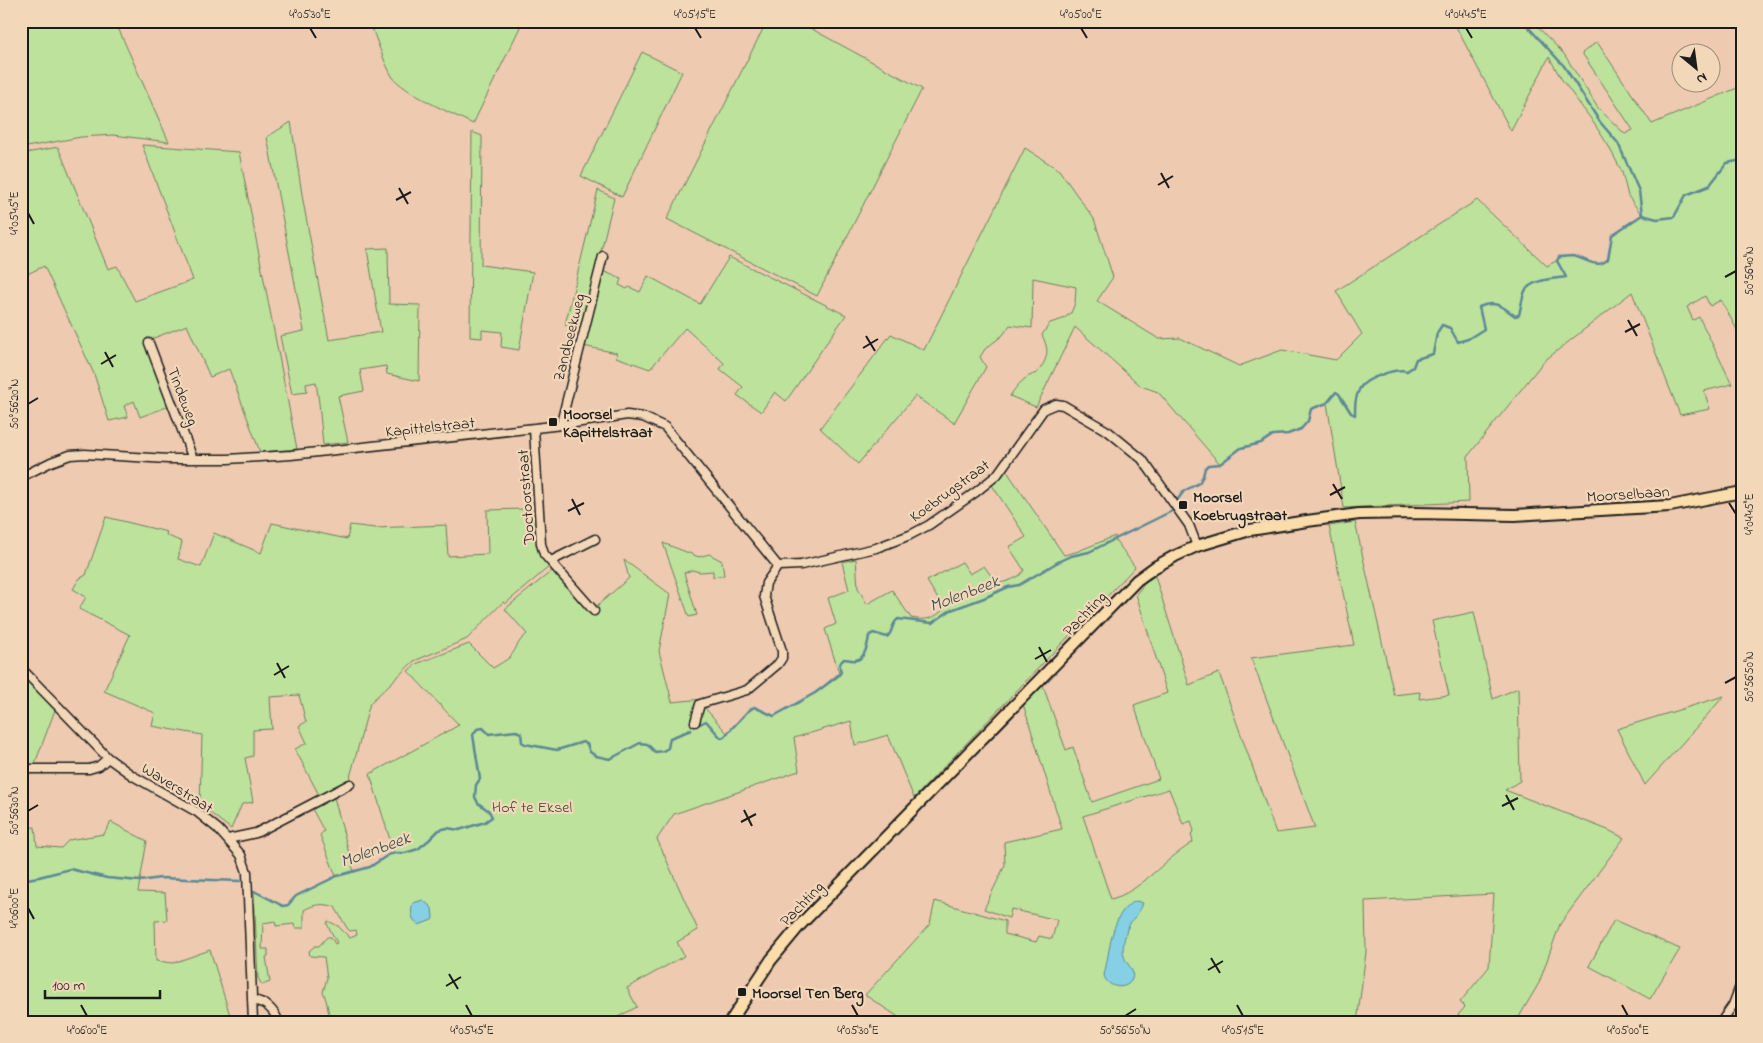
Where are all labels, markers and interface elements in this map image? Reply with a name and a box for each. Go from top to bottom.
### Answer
text: 4°05'30"E [289,6,331,24]
text: 4°05'15"E [674,6,716,24]
text: 4°05'00"E [1060,6,1102,24]
text: 4°04'45"E [1445,6,1487,24]
north arrow [1670,42,1720,92]
text: N [1692,67,1711,90]
text: 4°05'45"E [6,191,24,235]
text: 50°56'40"N [1741,246,1759,296]
street label: Zandbeekweg [547,291,592,384]
street label: Tindeweg [160,364,204,429]
text: 50°56'20"N [6,379,24,429]
place label: Moorsel Kapittelstraat [563,403,653,445]
street label: Kapittelstraat [384,411,477,445]
marker: Moorsel Kapittelstraat [547,416,559,428]
street label: Doctoorstraat [512,448,542,546]
street label: Koebrugstraat [905,454,996,529]
street label: Moorselbaan [1586,480,1670,510]
place label: Moorsel Koebrugstraat [1193,486,1288,529]
text: 4°04'45"E [1741,493,1759,535]
marker: Moorsel Koebrugstraat [1177,499,1189,511]
water label: Molenbeek [926,569,1005,620]
street label: Pachting [1058,586,1113,643]
text: 50°56'50"N [1741,651,1759,703]
street label: Waverstraat [136,757,218,821]
text: 50°56'30"N [6,786,24,836]
park label: Hof te Eksel [492,796,572,820]
water label: Molenbeek [337,826,416,876]
street label: Pachting [775,876,830,933]
text: 4°06'00"E [6,888,24,928]
scale bar [45,968,160,1000]
text: 100 m [52,975,85,997]
place label: Moorsel Ten Berg [752,982,864,1007]
marker: Moorsel Ten Berg [736,986,748,998]
text: 4°06'00"E [67,1022,107,1040]
text: 4°05'45"E [450,1022,494,1040]
text: 4°05'30"E [837,1022,879,1040]
text: 50°56'50"N [1099,1022,1151,1040]
text: 4°05'15"E [1222,1022,1264,1040]
text: 4°05'00"E [1607,1022,1649,1040]

